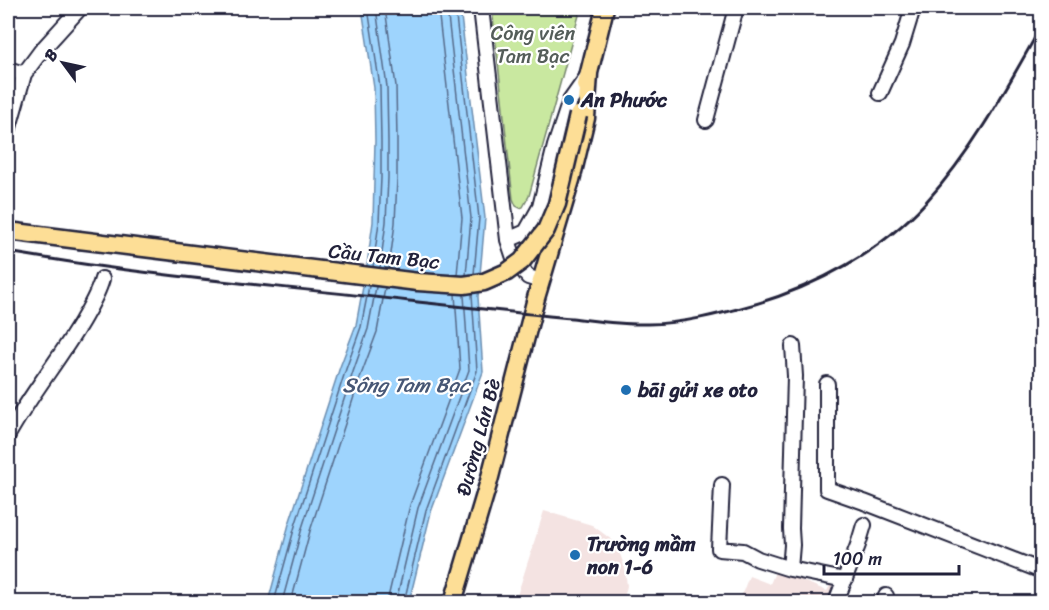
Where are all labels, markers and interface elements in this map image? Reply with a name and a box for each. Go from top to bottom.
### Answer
park label: Công viên Tam Bạc [491,16,576,74]
north arrow [33,33,93,93]
text: B [36,42,66,67]
place label: An Phước [580,83,668,118]
marker: An Phước [562,93,576,107]
street label: Cầu Tam Bạc [327,233,441,280]
water label: Sông Tam Bạc [342,366,472,404]
place label: bãi gửi xe oto [637,373,758,408]
street label: Đường Lán Bè [446,374,511,500]
marker: bãi gửi xe oto [619,383,633,397]
place label: Trường mầm non 1-6 [586,527,696,585]
scale bar [824,538,959,576]
text: 100 m [833,543,882,575]
marker: Trường mầm non 1-6 [568,548,582,562]

